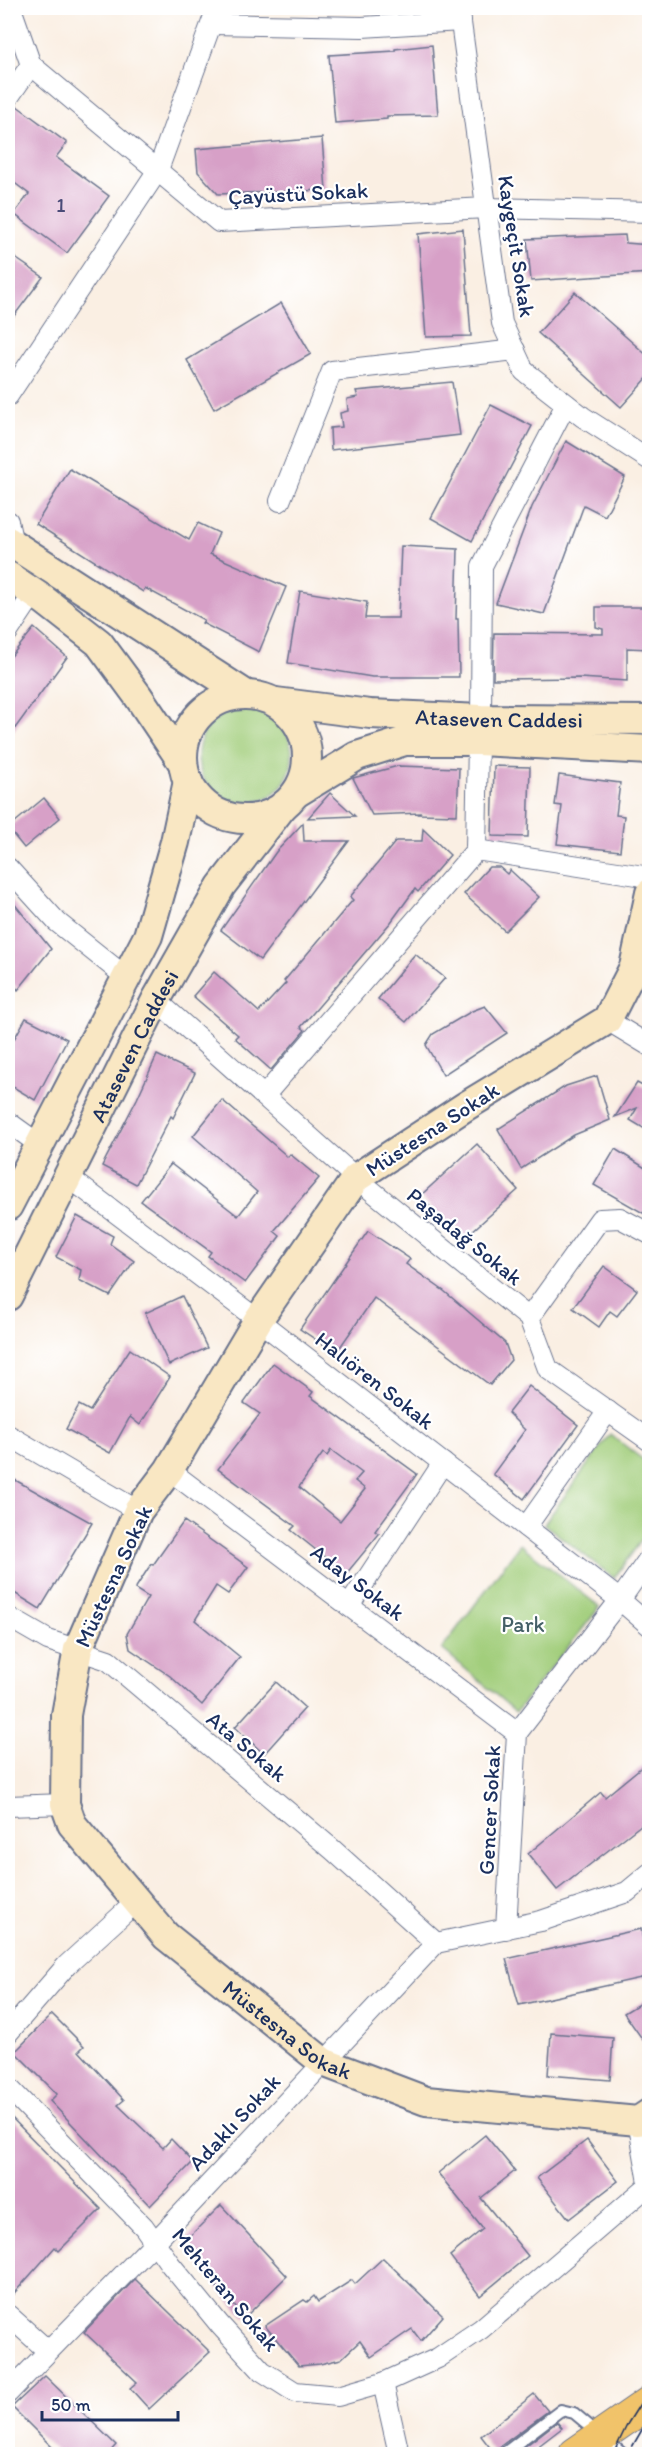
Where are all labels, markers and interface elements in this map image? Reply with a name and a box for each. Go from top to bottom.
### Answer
street label: Kaygeçit Sokak [492,173,541,319]
street label: Çayüstü Sokak [227,176,369,211]
house number: 1 [56,193,66,217]
street label: Ataseven Caddesi [415,703,583,734]
street label: Ataseven Caddesi [84,965,184,1127]
street label: Müstesna Sokak [360,1076,505,1183]
street label: Paşadağ Sokak [401,1182,528,1292]
street label: Halıören Sokak [310,1326,440,1436]
street label: Müstesna Sokak [69,1500,158,1652]
street label: Aday Sokak [305,1538,411,1627]
park label: Park [501,1611,545,1638]
street label: Ata Sokak [201,1705,293,1788]
street label: Gencer Sokak [473,1744,506,1876]
street label: Müstesna Sokak [217,1974,356,2086]
street label: Adaklı Sokak [183,2068,286,2176]
street label: Mehteran Sokak [166,2222,285,2357]
scale bar [42,2384,178,2422]
text: 50 m [51,2394,91,2416]

